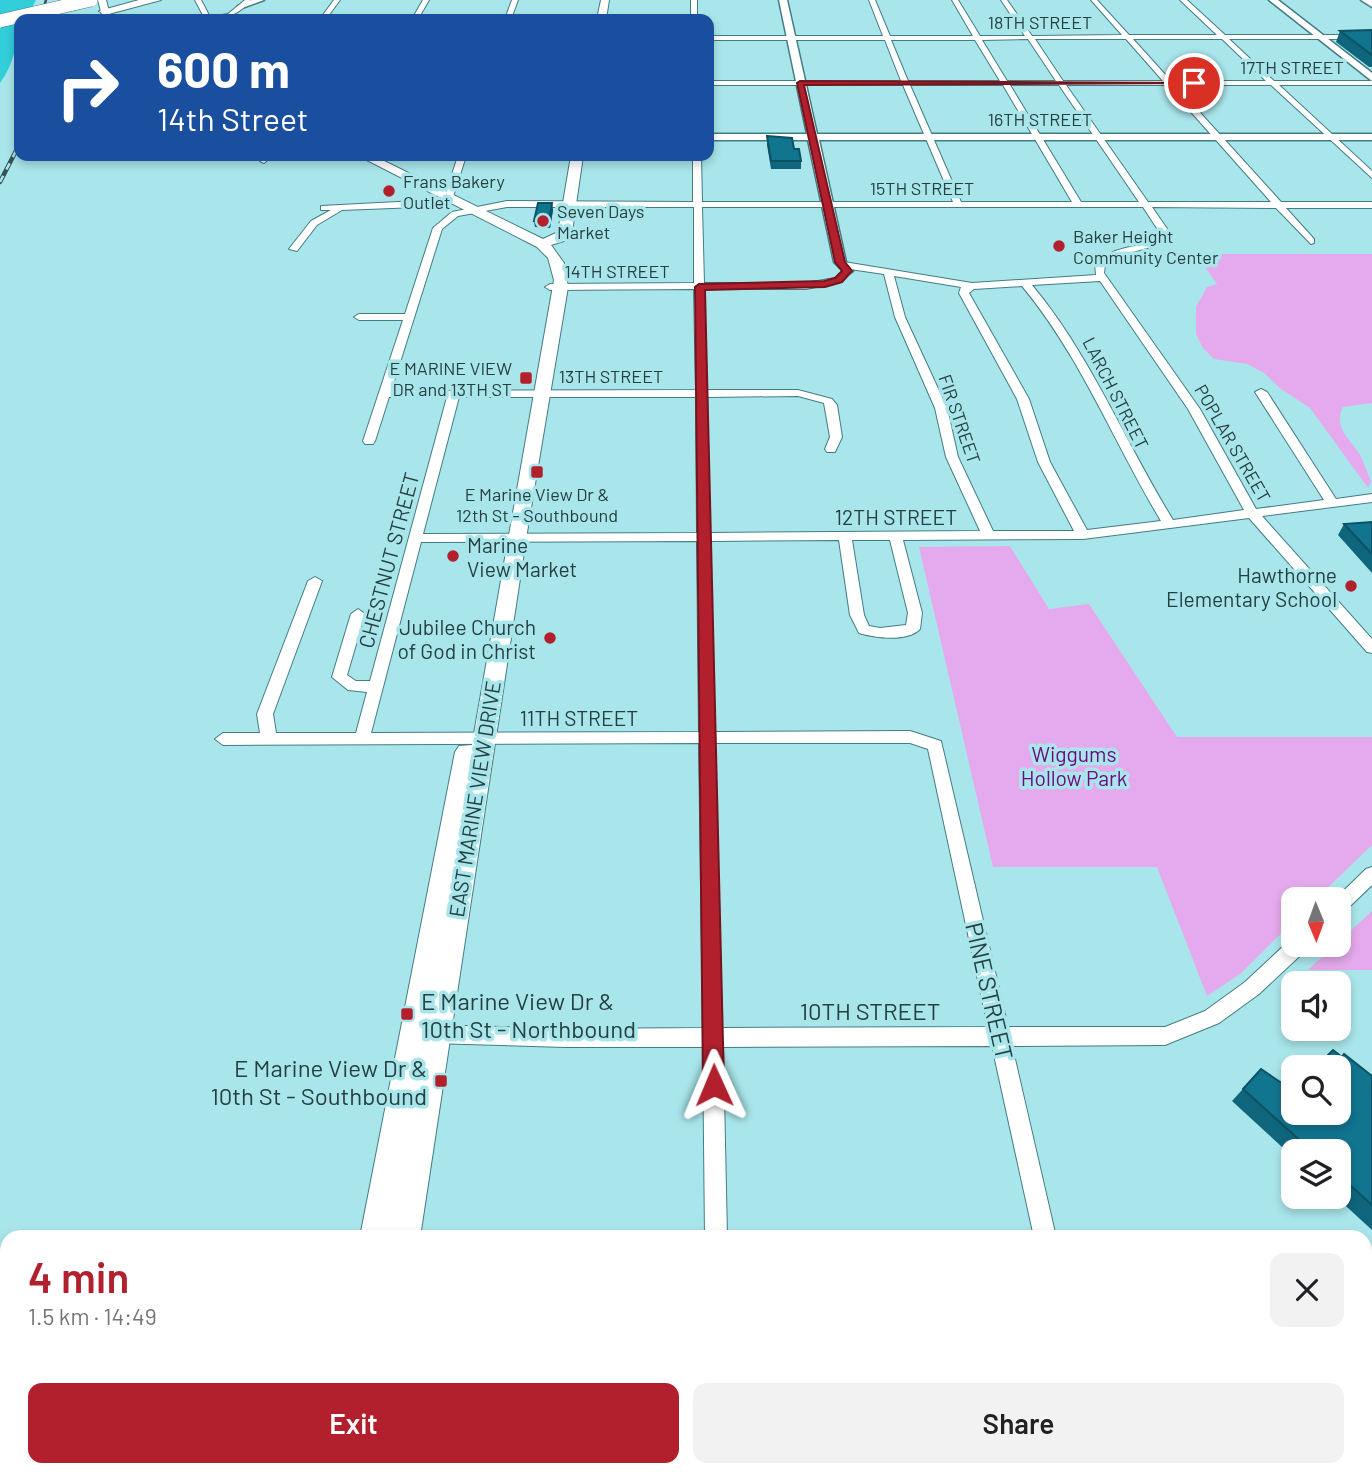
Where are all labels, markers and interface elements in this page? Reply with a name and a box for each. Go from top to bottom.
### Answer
street label: 18TH STREET [988,11,1092,33]
text: 600 m [157,39,290,98]
icon: right [42,42,133,133]
pin [1164,53,1224,113]
street label: 17TH STREET [1240,56,1344,78]
icon: arrive [1175,64,1213,102]
text: 14th Street [157,99,309,137]
street label: 16TH STREET [988,108,1092,130]
place label: Frans Bakery Outlet [403,170,505,213]
street label: 15TH STREET [870,177,974,199]
marker: Frans Bakery Outlet [381,183,397,199]
place label: Seven Days Market [557,200,645,243]
marker: Seven Days Market [535,213,551,229]
place label: Baker Height Community Center [1073,225,1219,268]
marker: Baker Height Community Center [1051,238,1067,254]
street label: 14TH STREET [564,260,670,282]
street label: LARCH STREET [1078,333,1154,453]
place label: E MARINE VIEW DR and 13TH ST [389,357,512,400]
street label: 13TH STREET [559,365,663,387]
marker: E MARINE VIEW DR and 13TH ST [518,370,534,386]
street label: FIR STREET [934,371,986,467]
street label: POPLAR STREET [1190,380,1276,506]
marker: E Marine View Dr & 12th St - Southbound [529,464,545,480]
street label: CHESTNUT STREET [353,469,423,651]
place label: E Marine View Dr & 12th St - Southbound [456,483,618,526]
street label: 12TH STREET [835,504,957,529]
place label: Marine View Market [467,532,577,581]
marker: Marine View Market [445,548,461,564]
place label: Hawthorne Elementary School [1166,562,1337,611]
marker: Hawthorne Elementary School [1343,578,1359,594]
place label: Jubilee Church of God in Christ [397,614,536,663]
marker: Jubilee Church of God in Christ [542,630,558,646]
street label: EAST MARINE VIEW DRIVE [443,679,505,919]
street label: 11TH STREET [520,705,638,730]
park label: Wiggums Hollow Park [1021,741,1127,790]
north arrow [1281,887,1351,957]
map controls [1281,887,1351,1209]
street label: PINE STREET [960,919,1020,1063]
button: sound [1281,971,1351,1041]
place label: E Marine View Dr & 10th St - Northbound [421,986,636,1043]
street label: 10TH STREET [800,996,940,1025]
marker: E Marine View Dr & 10th St - Northbound [399,1006,415,1022]
position arrow [677,1048,751,1122]
place label: E Marine View Dr & 10th St - Southbound [210,1053,427,1110]
button: search [1281,1055,1351,1125]
marker: E Marine View Dr & 10th St - Southbound [433,1073,449,1089]
button: layers [1281,1139,1351,1209]
text: 4 min [28,1251,129,1301]
button: close [1270,1253,1344,1327]
text: 1.5 km · 14:49 [28,1302,157,1330]
button: Exit [28,1383,679,1463]
button: Share [693,1383,1344,1463]

